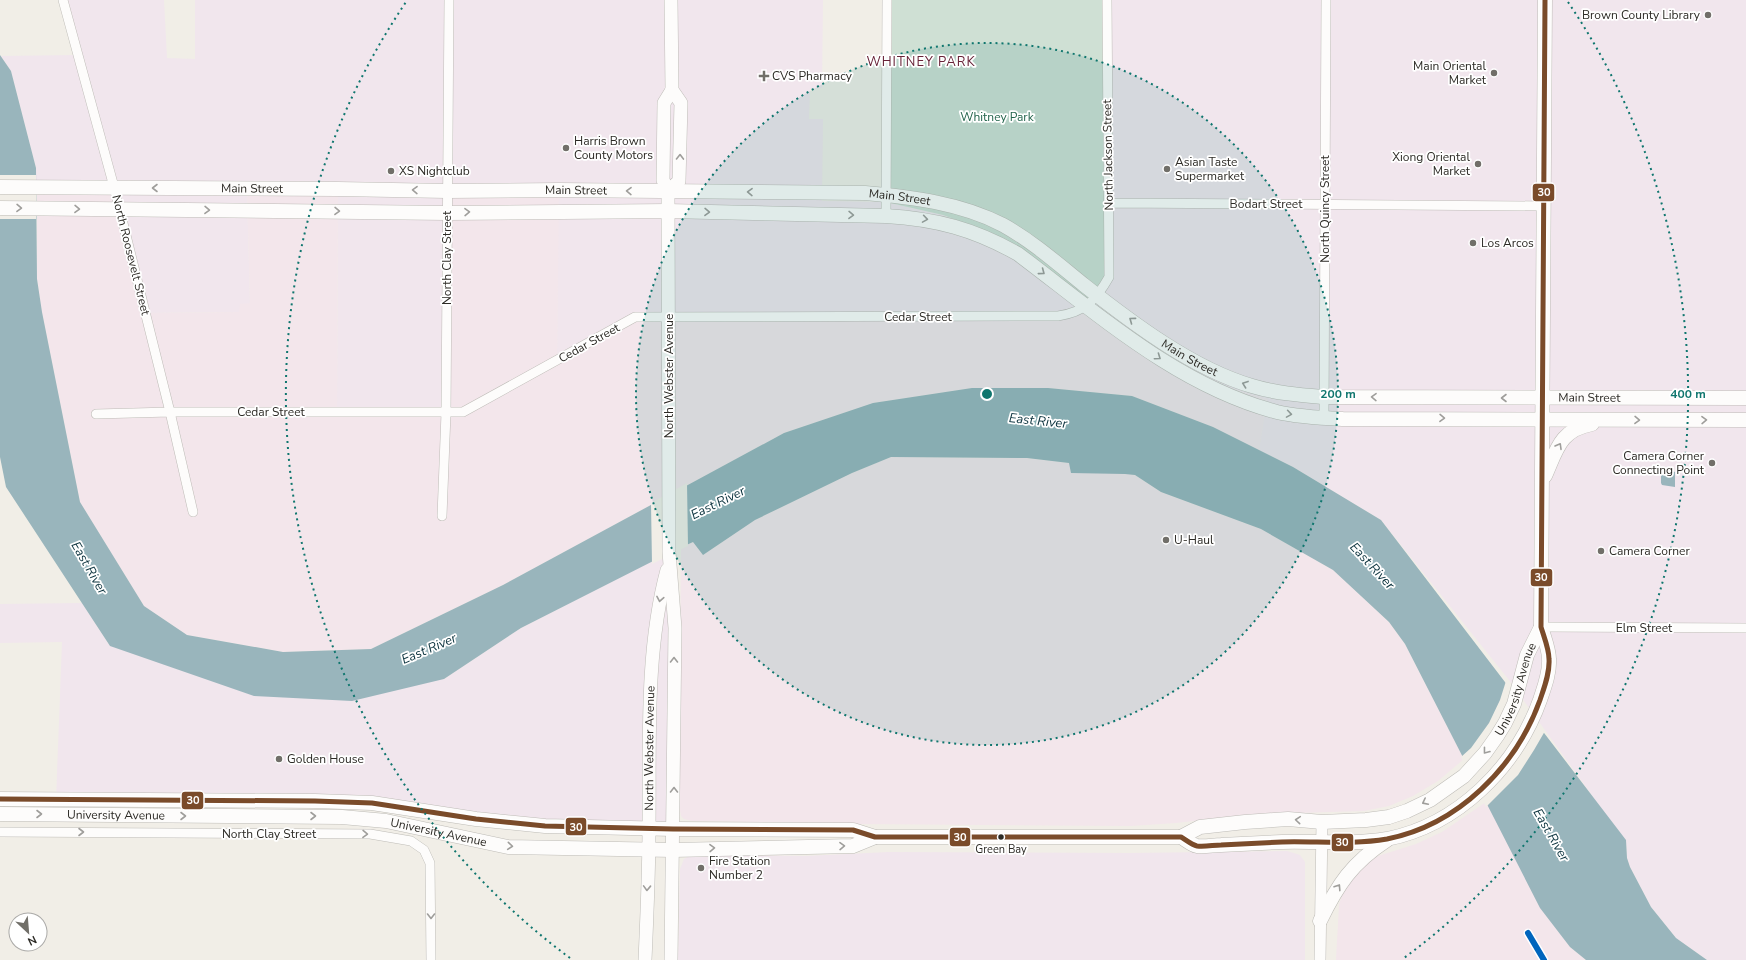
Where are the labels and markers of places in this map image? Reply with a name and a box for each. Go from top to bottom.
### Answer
place label: Brown County Library [1582,7,1701,23]
marker: Brown County Library [1703,10,1713,20]
place label: Main Oriental Market [1413,58,1487,88]
place label: CVS Pharmacy [772,68,853,84]
marker: Main Oriental Market [1489,68,1499,78]
marker: CVS Pharmacy [759,71,769,81]
place label: Harris Brown County Motors [574,133,653,163]
marker: Harris Brown County Motors [561,143,571,153]
place label: Xiong Oriental Market [1392,149,1471,179]
place label: Asian Taste Supermarket [1175,154,1245,184]
marker: Xiong Oriental Market [1473,159,1483,169]
place label: XS Nightclub [399,163,470,179]
marker: Asian Taste Supermarket [1162,164,1172,174]
marker: XS Nightclub [386,166,396,176]
place label: Los Arcos [1481,235,1534,251]
marker: Los Arcos [1468,238,1478,248]
centre of rings [980,387,994,401]
place label: Camera Corner Connecting Point [1612,448,1705,478]
marker: Camera Corner Connecting Point [1707,458,1717,468]
place label: U-Haul [1174,532,1214,548]
marker: U-Haul [1161,535,1171,545]
place label: Camera Corner [1609,543,1690,559]
marker: Camera Corner [1596,546,1606,556]
place label: Golden House [287,751,364,767]
marker: Golden House [274,754,284,764]
marker: Green Bay [996,832,1006,842]
place label: Green Bay [975,842,1027,857]
place label: Fire Station Number 2 [709,853,770,883]
marker: Fire Station Number 2 [696,863,706,873]

